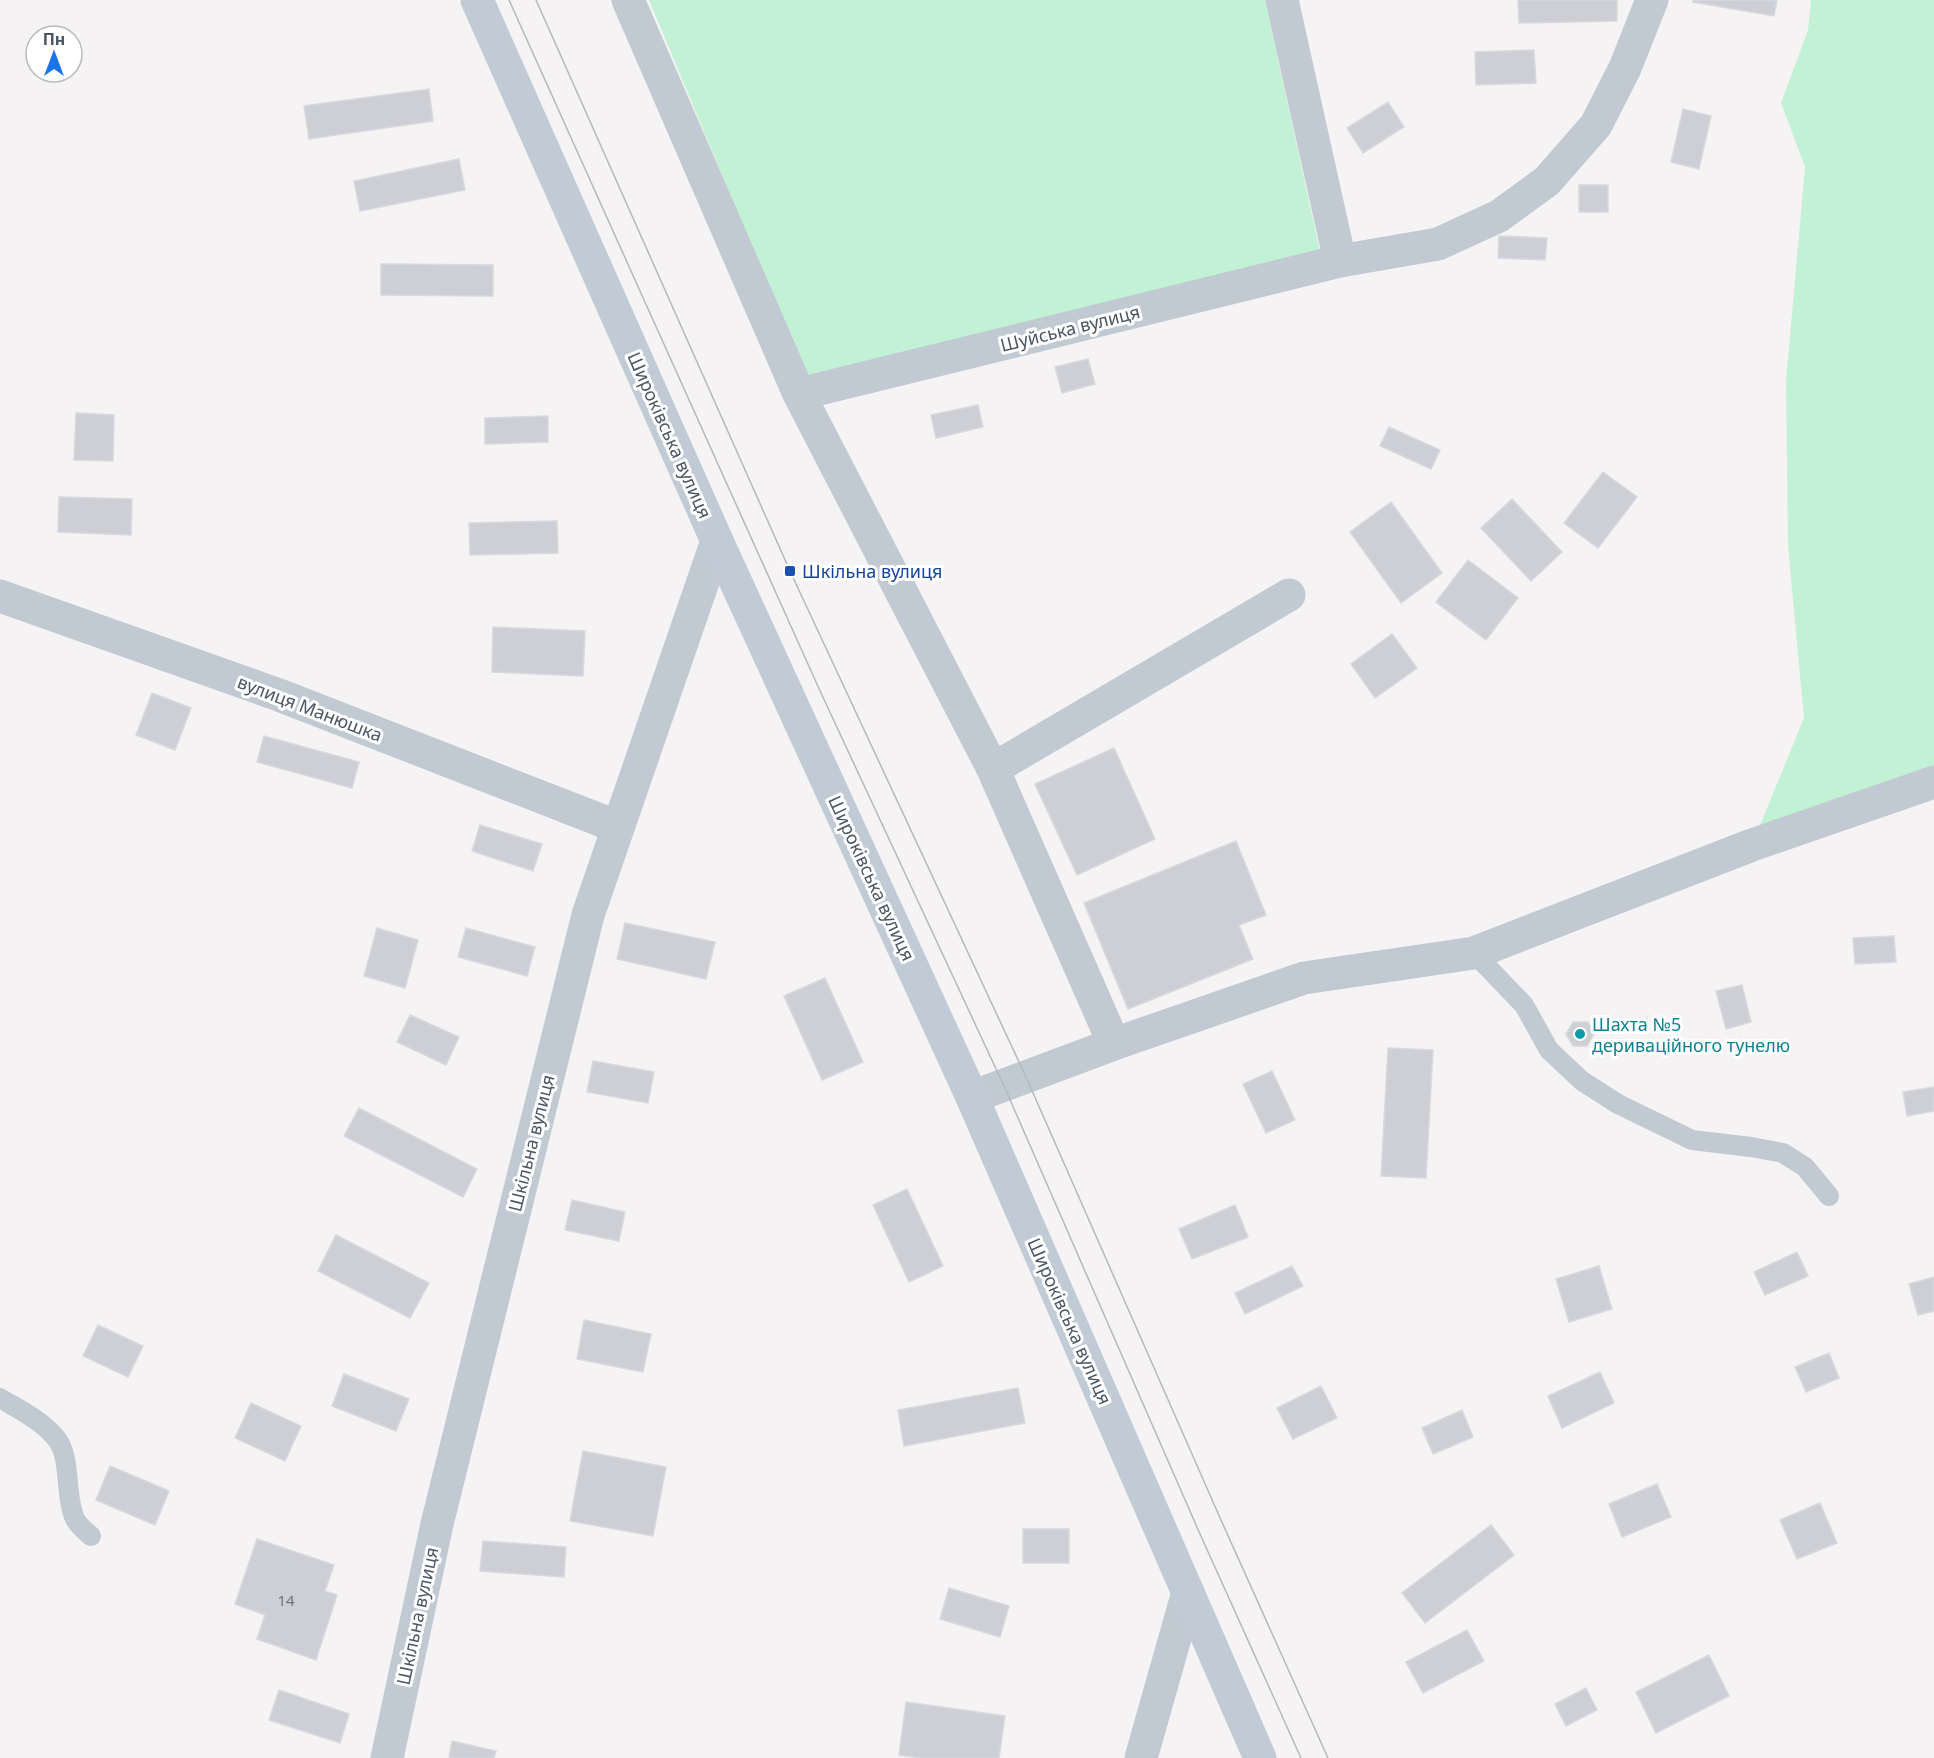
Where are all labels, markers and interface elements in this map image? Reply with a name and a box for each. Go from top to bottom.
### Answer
north arrow [24,24,84,84]
text: Пн [43,28,65,50]
street label: Шуйська вулиця [998,299,1142,357]
street label: Широківська вулиця [622,348,718,522]
place label: Шкільна вулиця [802,559,942,583]
marker: Шкільна вулиця [783,564,797,578]
street label: вулиця Манюшка [234,669,386,747]
street label: Широківська вулиця [823,791,921,965]
place label: Шахта №5 дериваційного тунелю [1592,1012,1790,1057]
marker: Шахта №5 дериваційного тунелю [1573,1027,1587,1041]
street label: Шкільна вулиця [502,1072,560,1214]
street label: Широківська вулиця [1022,1234,1118,1408]
street label: Шкільна вулиця [391,1545,443,1687]
house number: 14 [277,1590,295,1610]

